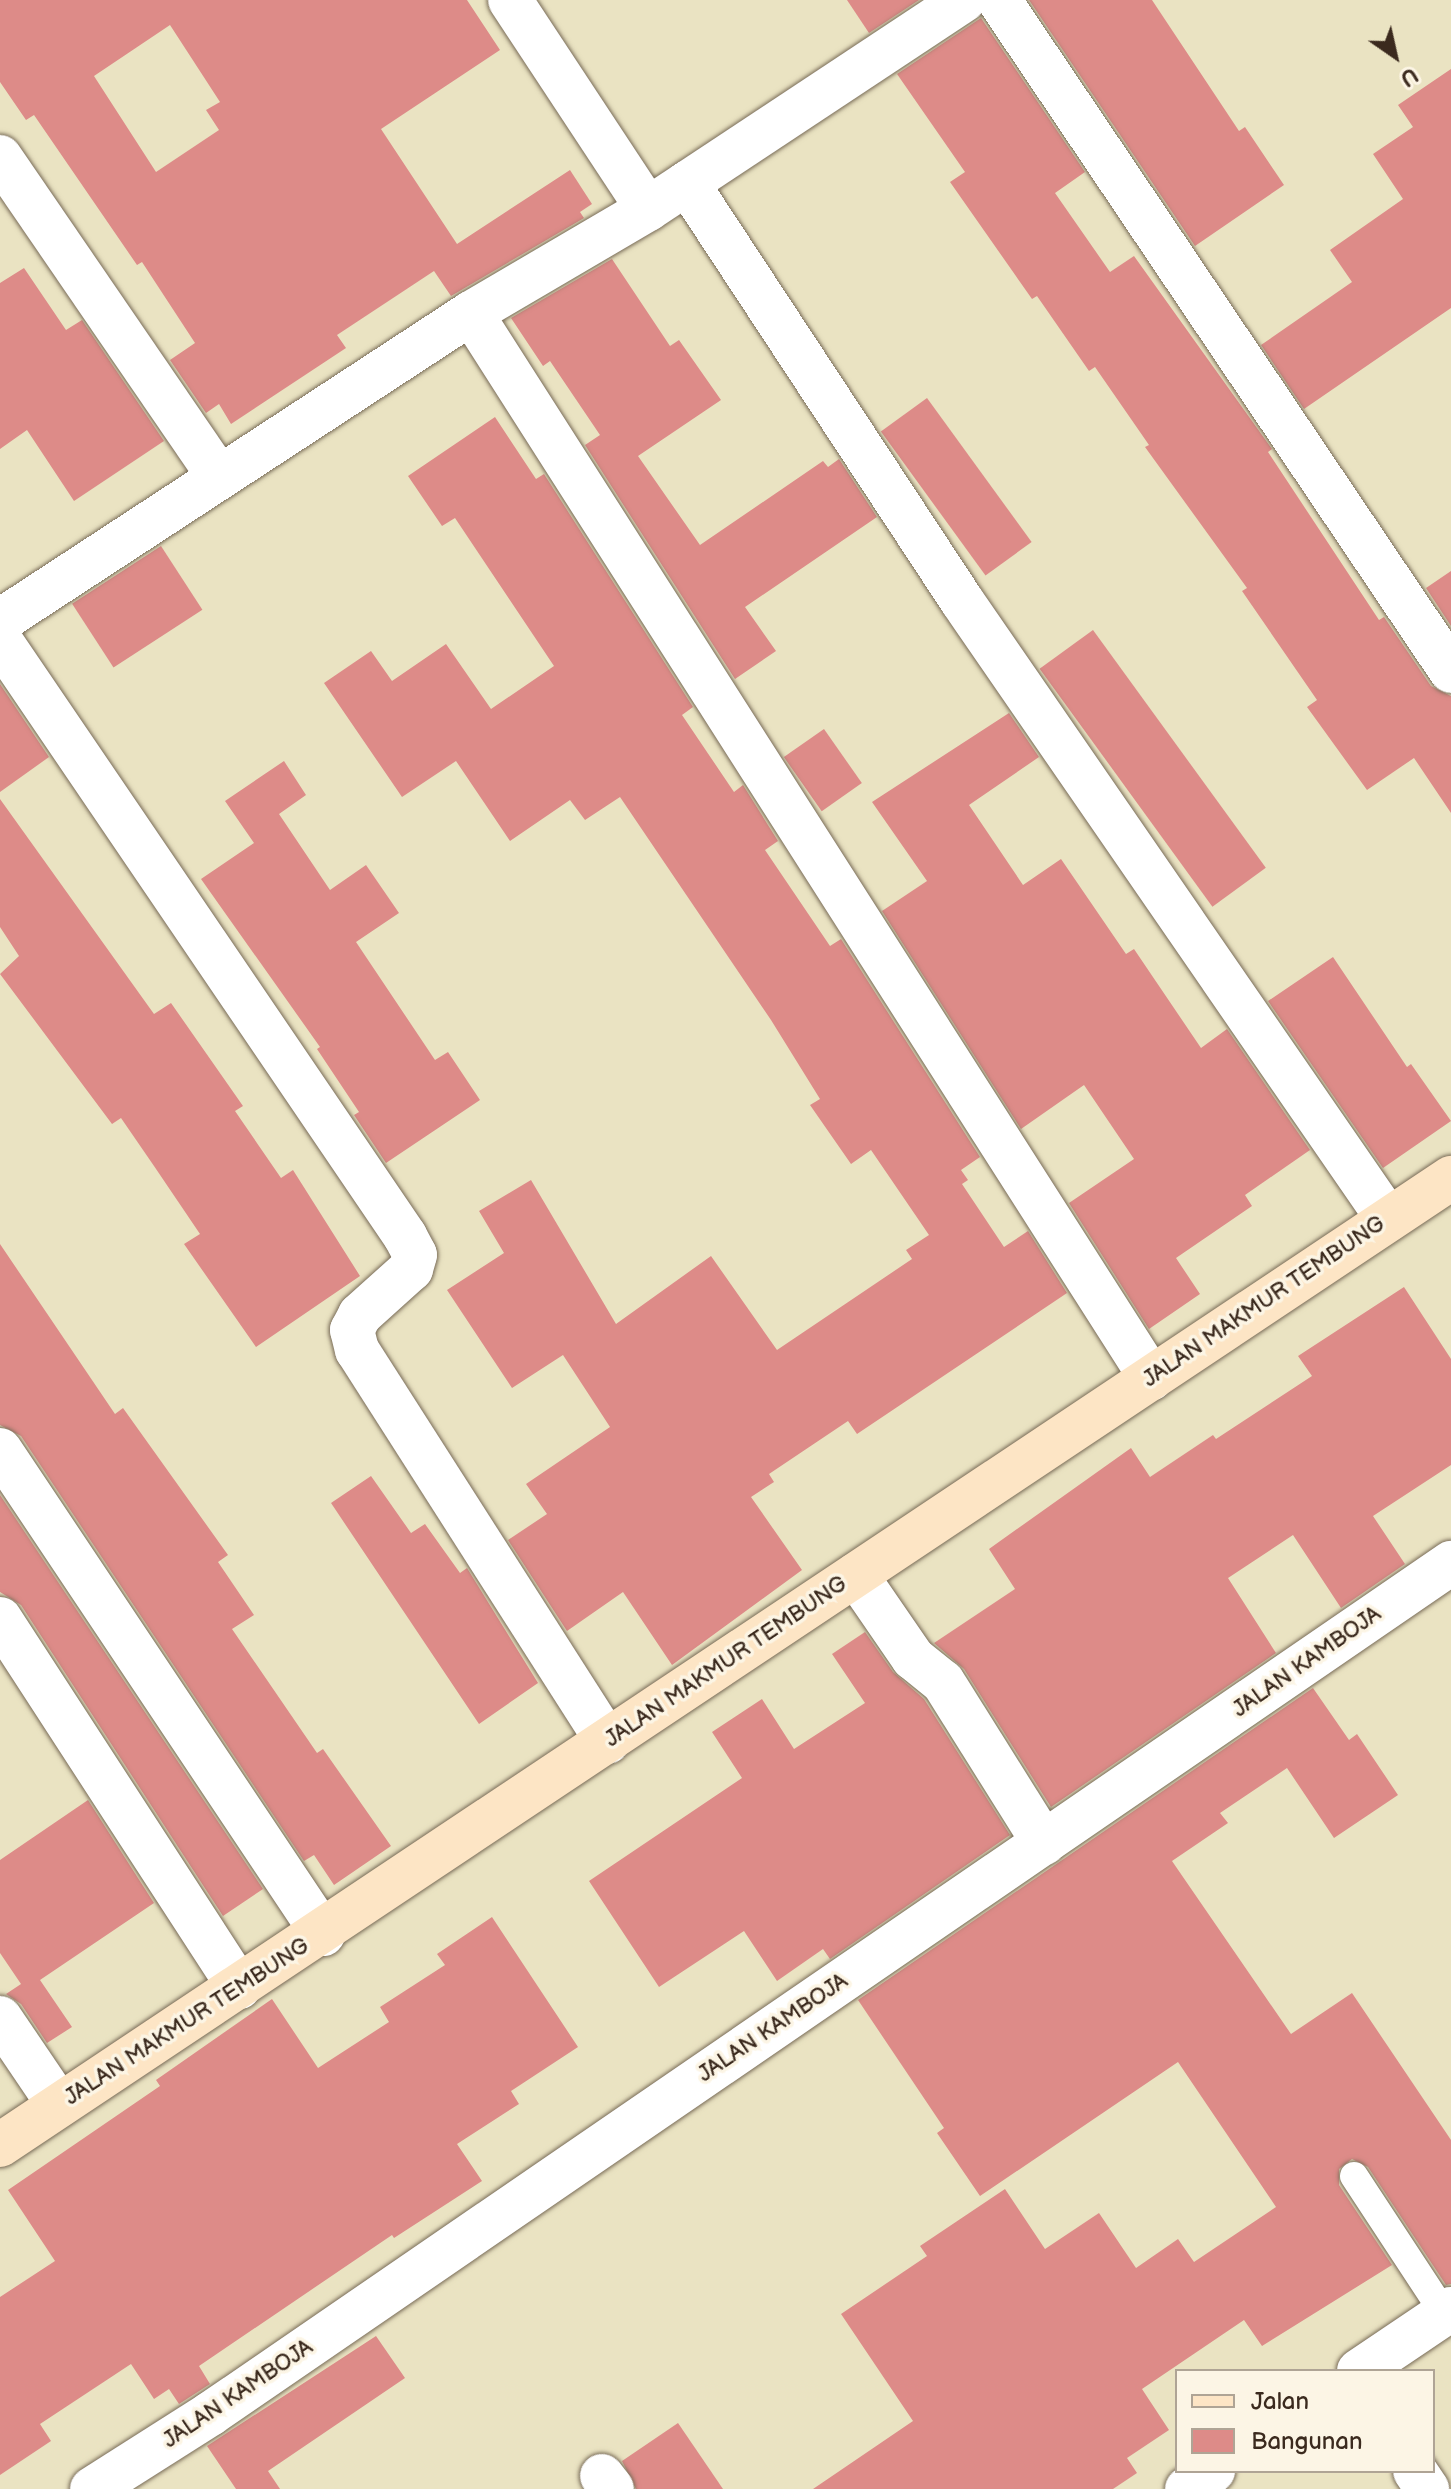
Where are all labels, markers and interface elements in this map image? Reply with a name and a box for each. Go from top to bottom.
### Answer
north arrow [1355,16,1435,96]
text: U [1395,61,1423,92]
street label: JALAN MAKMUR TEMBUNG [1138,1211,1390,1393]
street label: JALAN MAKMUR TEMBUNG [600,1571,852,1753]
street label: JALAN KAMBOJA [1228,1601,1386,1723]
street label: JALAN MAKMUR TEMBUNG [60,1933,314,2111]
street label: JALAN KAMBOJA [693,1968,853,2088]
street label: JALAN KAMBOJA [158,2334,318,2454]
legend [1175,2369,1435,2473]
text: Jalan [1251,2387,1309,2416]
text: Bangunan [1251,2427,1362,2456]

